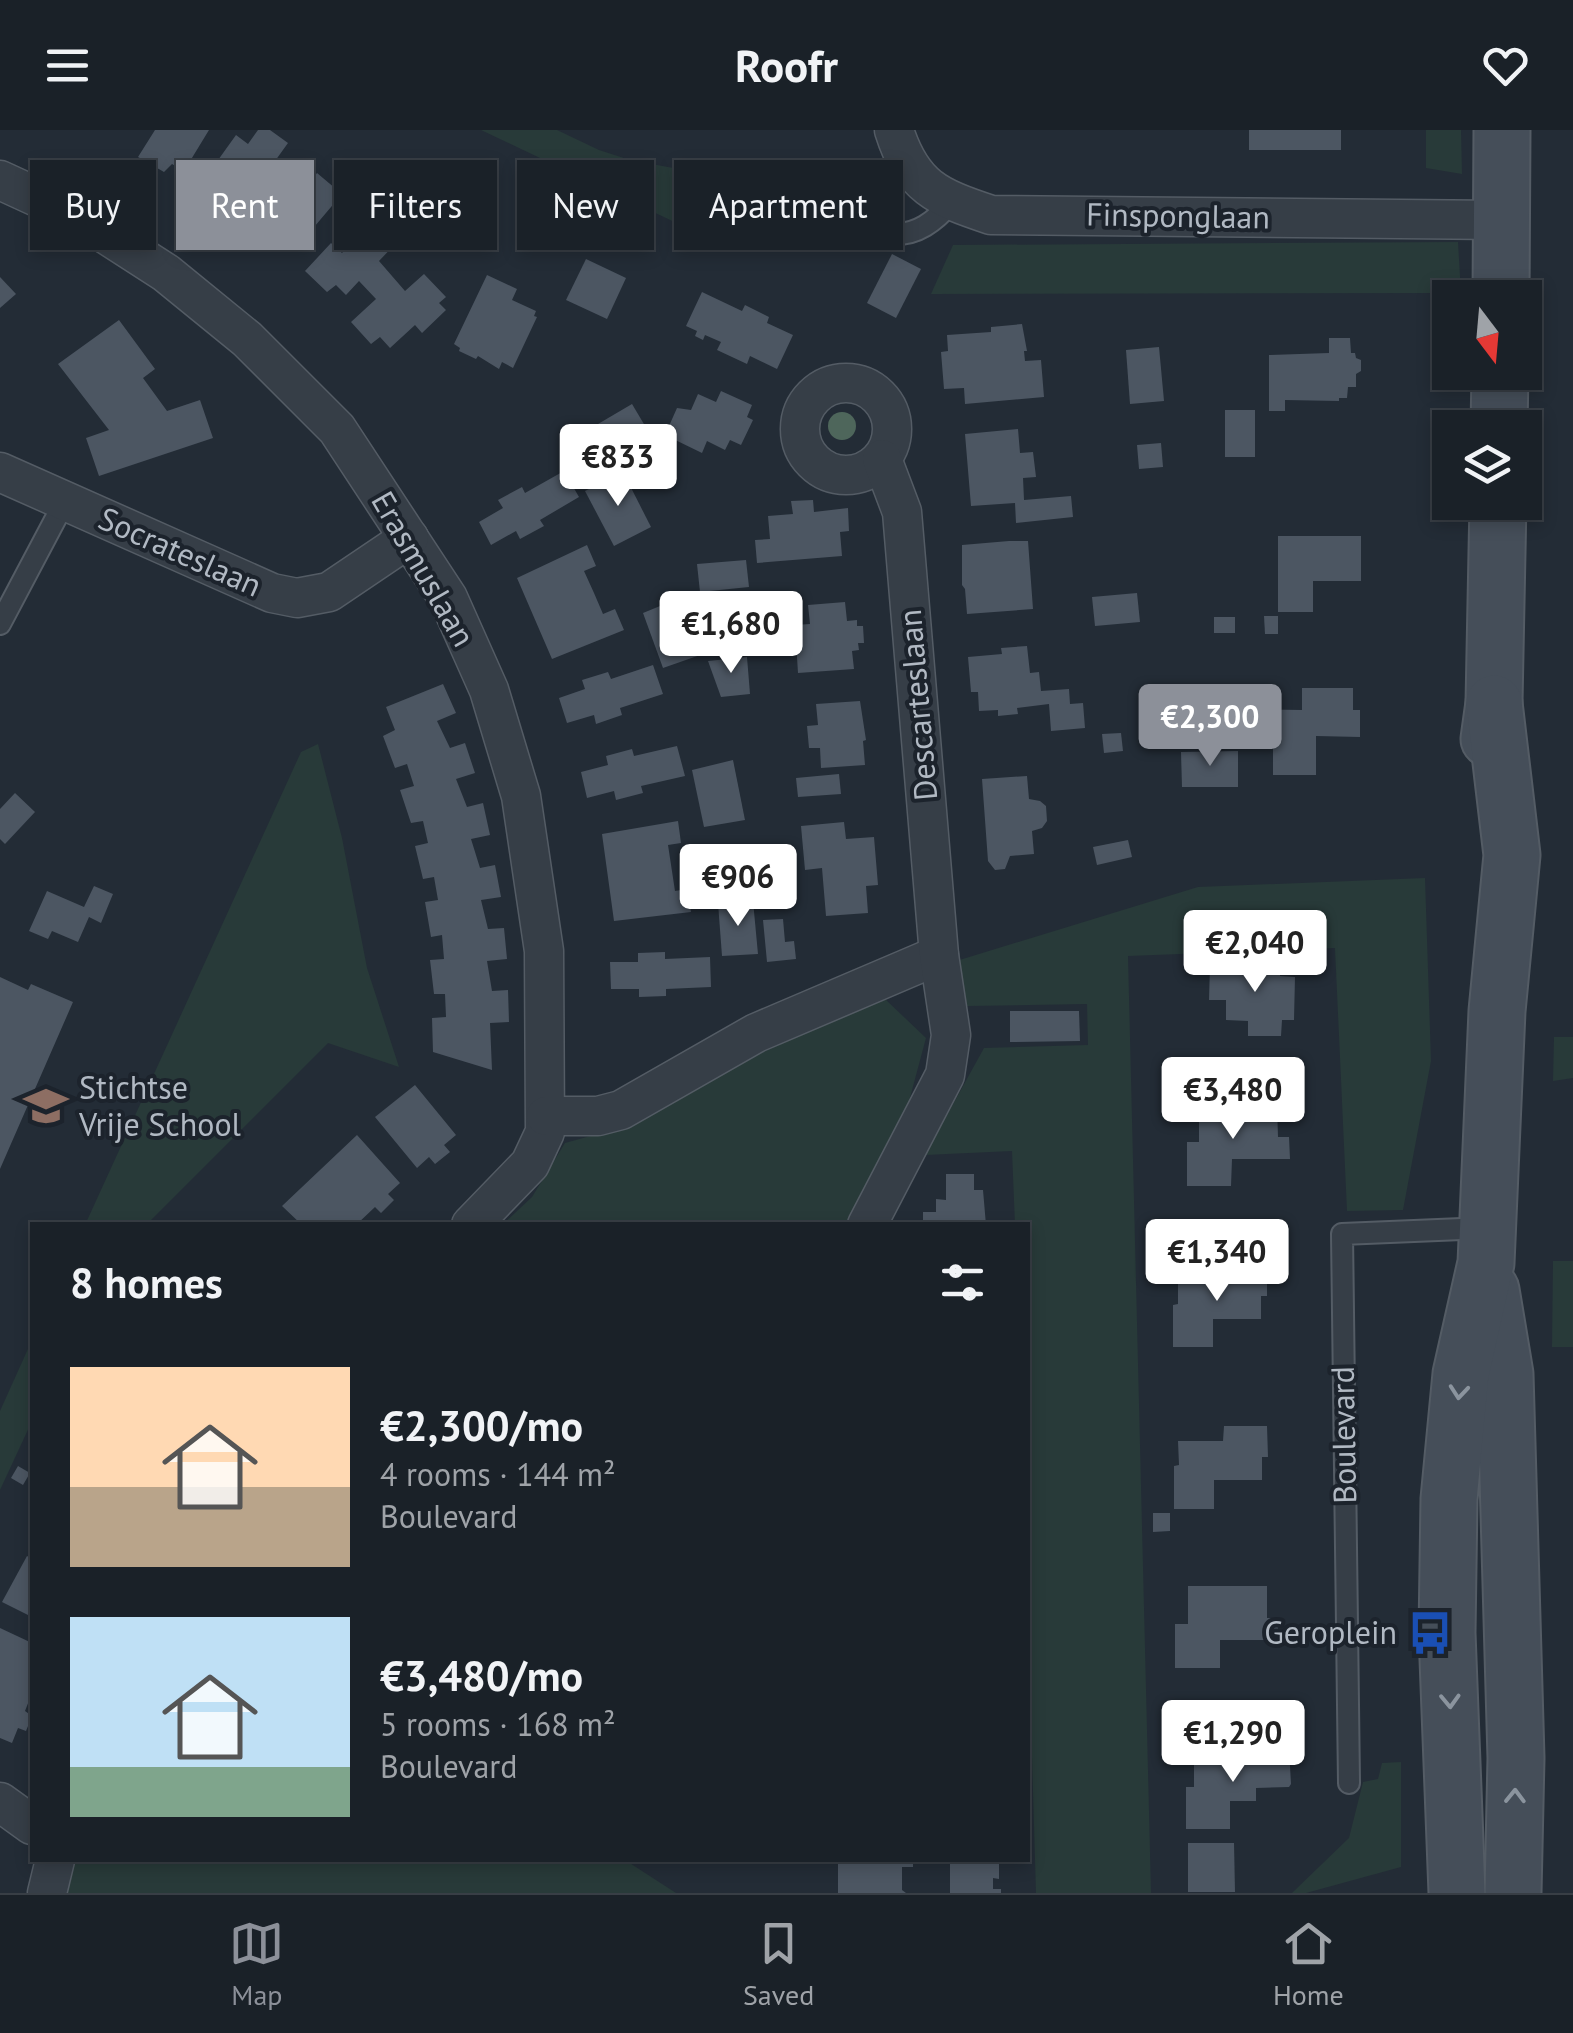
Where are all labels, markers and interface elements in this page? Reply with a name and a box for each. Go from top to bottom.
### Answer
text: Roofr [735,36,838,94]
icon: menu [40,38,95,93]
icon: heart [1478,38,1533,93]
chip: Buy [30,160,156,250]
chip: Rent [176,160,314,250]
chip: Filters [334,160,497,250]
chip: New [517,160,654,250]
chip: Apartment [674,160,903,250]
street label: Finsponglaan [1086,192,1270,238]
north arrow [1432,280,1542,390]
map controls [1432,280,1542,520]
button: layers [1432,410,1542,520]
pin: €833 [559,424,677,509]
text: €833 [582,435,654,477]
street label: Erasmuslaan [363,483,485,654]
street label: Socrateslaan [92,496,268,606]
pin: €1,680 [650,591,812,676]
text: €1,680 [682,602,780,644]
street label: Descarteslaan [888,608,946,802]
pin: €2,300 [1129,684,1291,769]
text: €2,300 [1161,695,1259,737]
pin: €906 [679,844,797,929]
text: €906 [702,855,774,897]
pin: €2,040 [1174,910,1336,995]
text: €2,040 [1206,921,1304,963]
pin: €3,480 [1152,1057,1314,1142]
place label: Stichtse Vrije School [78,1066,242,1145]
text: €3,480 [1184,1068,1282,1110]
school or university icon: Stichtse Vrije School [22,1082,70,1130]
pin: €1,340 [1136,1219,1298,1304]
text: €1,340 [1168,1230,1266,1272]
text: 8 homes [70,1255,223,1310]
icon: filters [935,1255,990,1310]
street label: Boulevard [1321,1366,1365,1504]
one-way arrow [1449,1385,1471,1401]
text: €2,300/mo [380,1398,583,1453]
icon: home [150,1407,270,1527]
text: 4 rooms · 144 m² [380,1453,616,1495]
text: Boulevard [380,1495,517,1537]
bus stop icon: Geroplein [1406,1609,1454,1657]
place label: Geroplein [1264,1611,1397,1653]
text: €3,480/mo [380,1648,583,1703]
icon: home [150,1657,270,1777]
one-way arrow [1439,1694,1460,1710]
pin: €1,290 [1152,1700,1314,1785]
text: 5 rooms · 168 m² [380,1703,616,1745]
text: €1,290 [1184,1711,1282,1753]
text: Boulevard [380,1745,517,1787]
one-way arrow [1504,1787,1525,1803]
tab: Map [229,1916,284,2013]
tab: Saved [743,1916,814,2013]
tab: Home [1273,1916,1344,2013]

